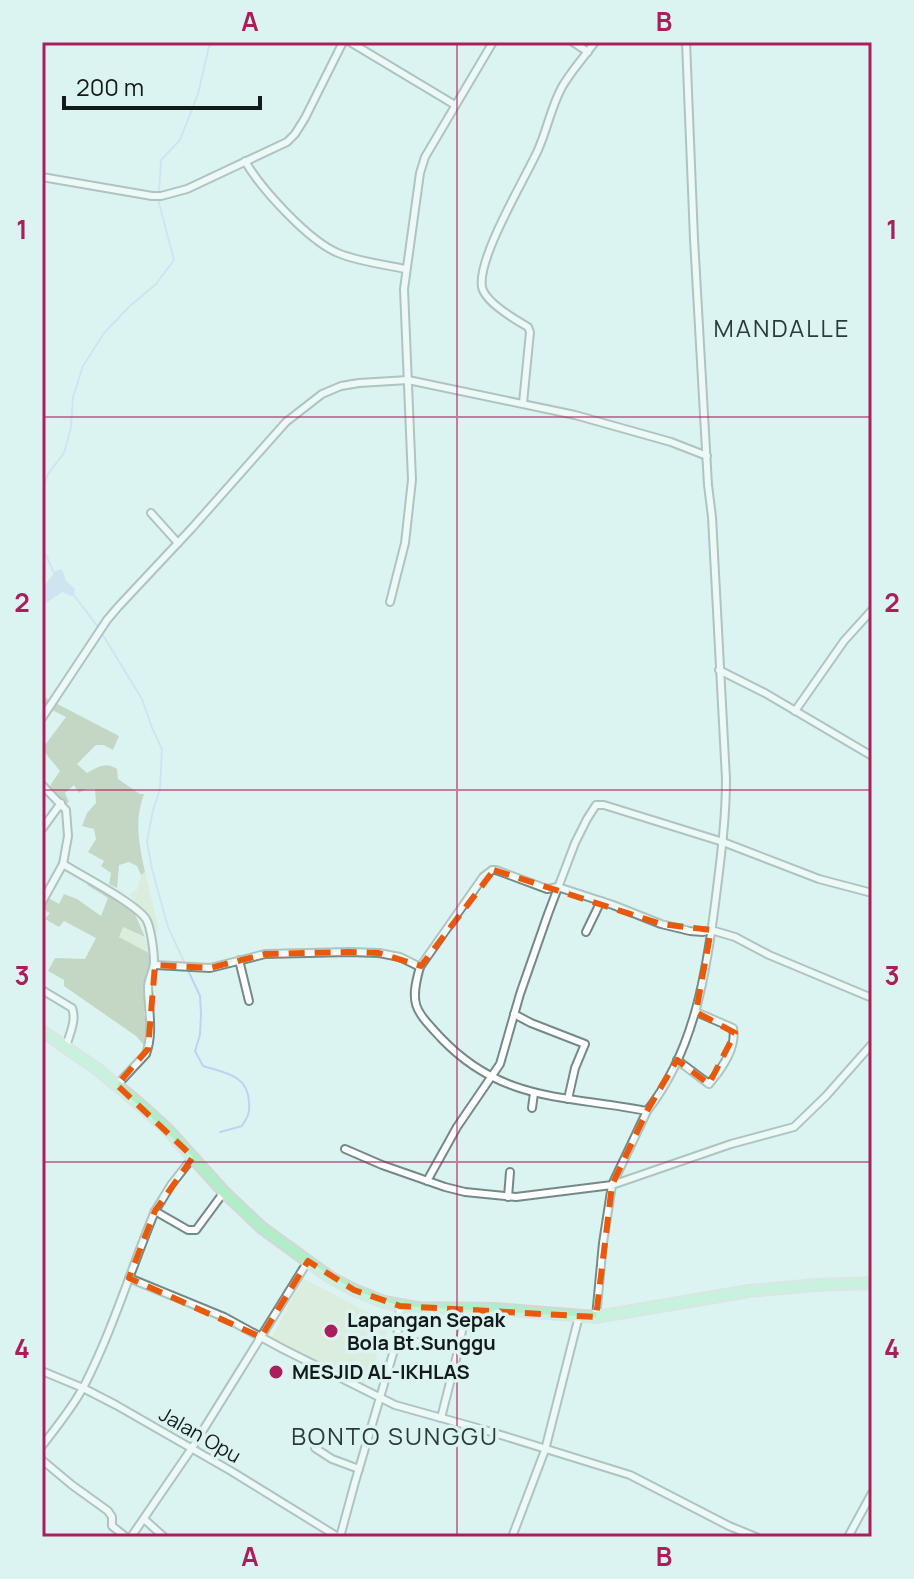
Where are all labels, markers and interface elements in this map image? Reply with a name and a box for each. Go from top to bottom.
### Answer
text: A [241,3,259,39]
text: B [656,3,672,39]
scale bar [64,60,260,110]
text: 200 m [76,70,144,103]
text: 1 [16,211,28,247]
text: 1 [886,211,898,247]
district label: MANDALLE [714,311,850,344]
text: 2 [14,584,30,620]
text: 2 [884,584,900,620]
text: 3 [14,957,30,993]
text: 3 [884,957,900,993]
place label: Lapangan Sepak Bola Bt.Sunggu [347,1306,507,1356]
marker: Lapangan Sepak Bola Bt.Sunggu [322,1322,340,1340]
text: 4 [14,1330,30,1366]
text: 4 [884,1330,900,1366]
place label: MESJID AL-IKHLAS [292,1358,470,1385]
marker: MESJID AL-IKHLAS [267,1363,285,1381]
street label: Jalan Opu [154,1400,246,1469]
district label: BONTO SUNGGU [291,1419,499,1452]
text: A [241,1538,259,1574]
text: B [656,1538,672,1574]

